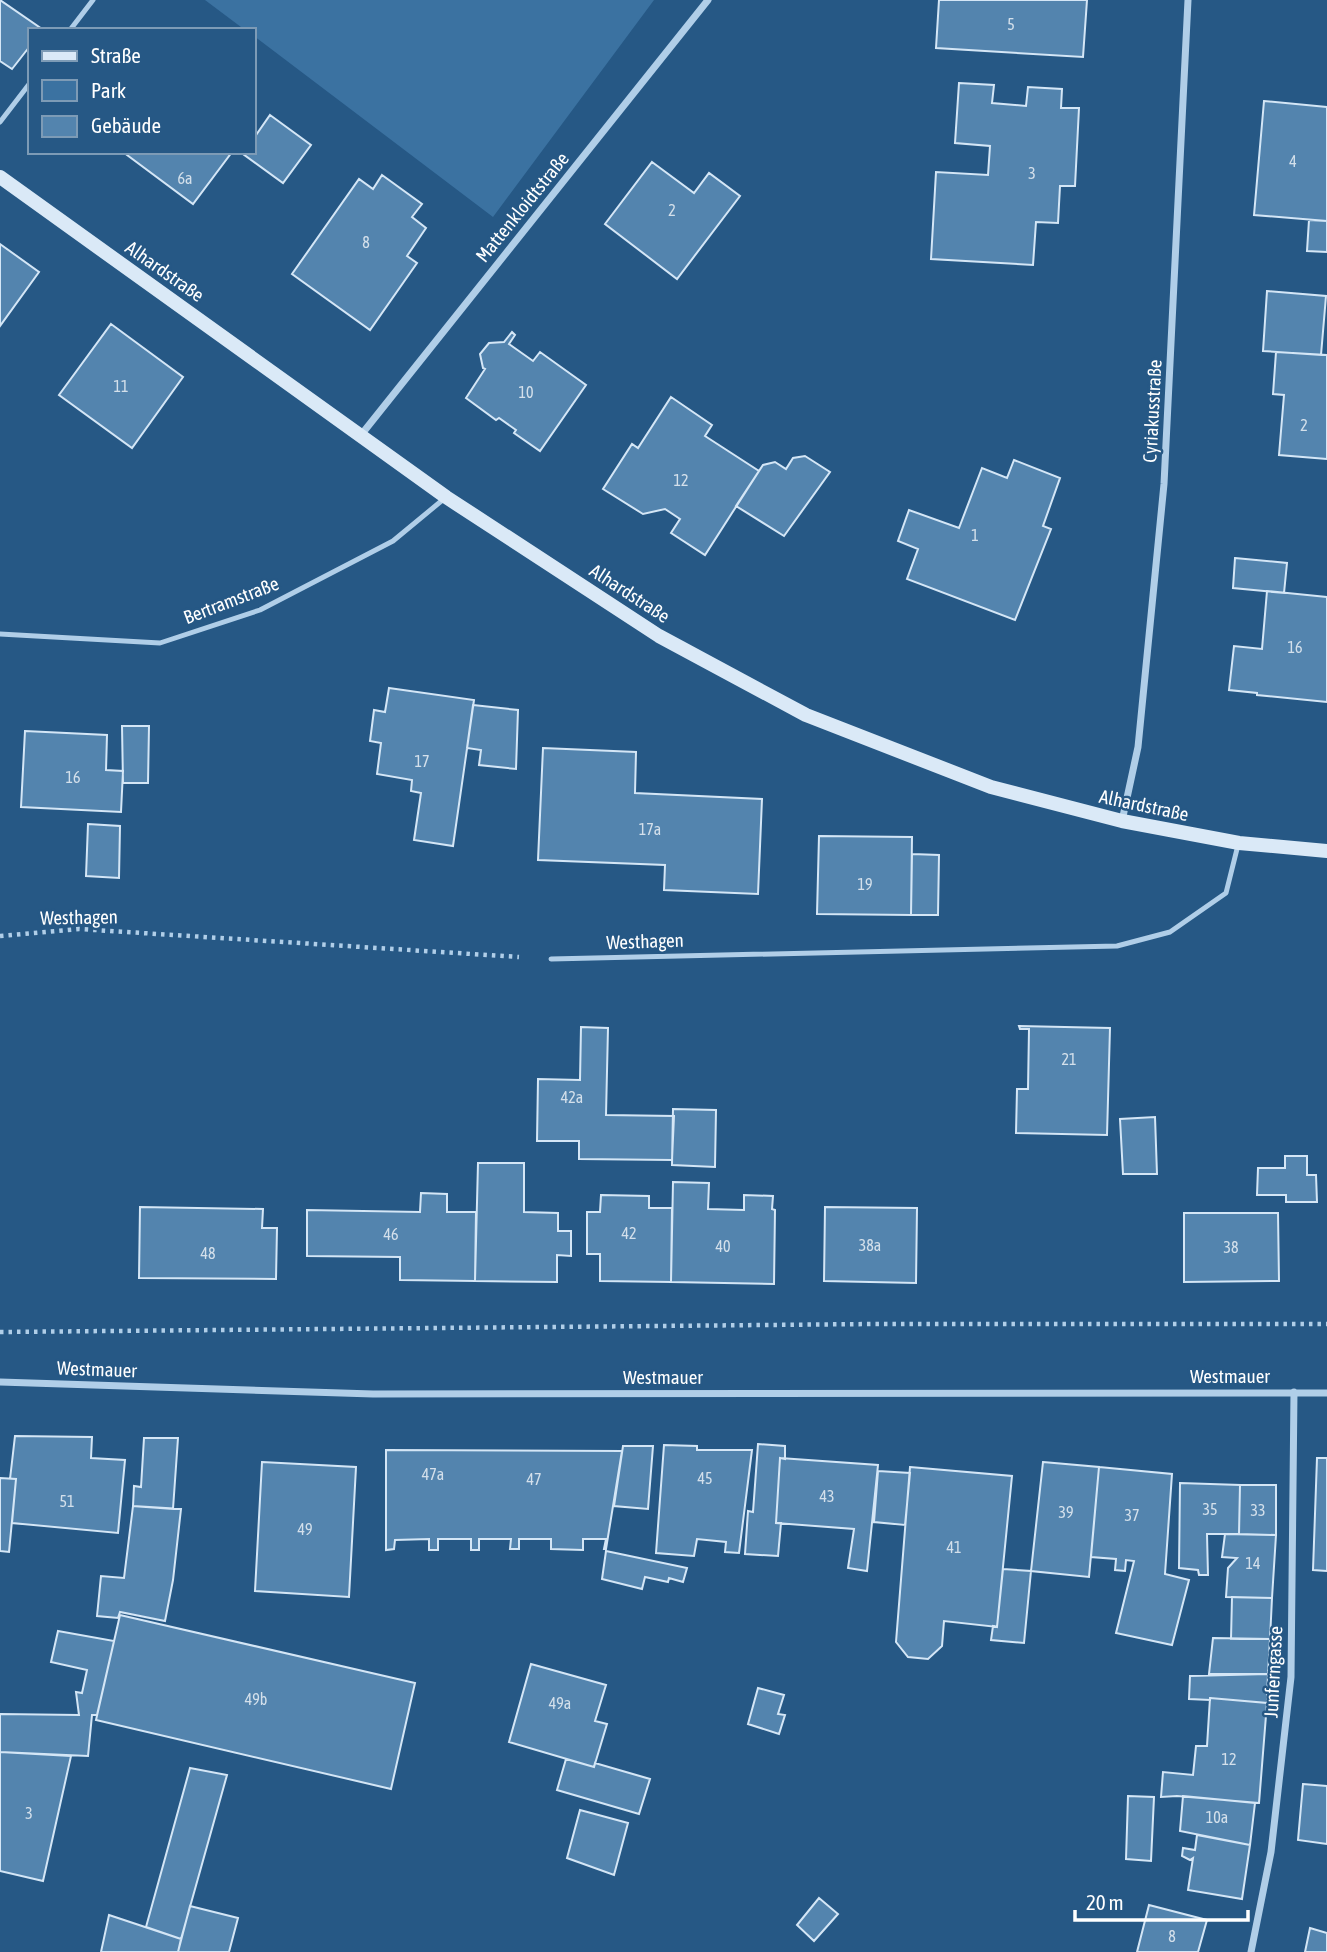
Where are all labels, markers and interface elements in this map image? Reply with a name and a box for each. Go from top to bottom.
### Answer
house number: 5 [1007,15,1015,33]
legend [28,28,256,154]
text: Straße [91,43,141,67]
text: Park [91,78,126,102]
text: Gebäude [91,113,161,137]
street label: Mattenkloidtstraße [471,148,573,266]
house number: 4 [1289,152,1297,170]
house number: 3 [1028,164,1036,182]
house number: 6a [178,169,192,187]
house number: 2 [668,201,676,219]
house number: 8 [362,233,370,251]
street label: Alhardstraße [121,236,209,306]
street label: Cyriakusstraße [1138,359,1166,463]
house number: 11 [113,377,129,395]
house number: 10 [518,383,534,401]
house number: 2 [1300,416,1308,434]
house number: 12 [673,471,689,489]
house number: 1 [971,526,979,544]
street label: Alhardstraße [586,559,674,627]
street label: Bertramstraße [180,572,282,628]
house number: 16 [1287,638,1303,656]
house number: 17 [414,752,430,770]
house number: 16 [65,768,81,786]
street label: Alhardstraße [1097,785,1191,825]
house number: 17a [639,820,661,838]
house number: 19 [857,875,873,893]
street label: Westhagen [40,905,118,929]
street label: Westhagen [606,929,684,953]
house number: 21 [1061,1050,1077,1068]
house number: 42a [561,1088,583,1106]
house number: 42 [621,1224,637,1242]
house number: 46 [383,1225,399,1243]
house number: 38a [859,1236,881,1254]
house number: 40 [715,1237,731,1255]
house number: 38 [1223,1238,1239,1256]
house number: 48 [200,1244,216,1262]
street label: Westmauer [57,1357,138,1381]
street label: Westmauer [1190,1365,1270,1387]
street label: Westmauer [623,1366,703,1388]
house number: 47a [422,1465,444,1483]
house number: 45 [697,1469,713,1487]
house number: 47 [526,1470,542,1488]
house number: 43 [819,1487,835,1505]
house number: 51 [59,1492,75,1510]
house number: 35 [1202,1500,1218,1518]
house number: 33 [1250,1501,1266,1519]
house number: 39 [1058,1503,1074,1521]
house number: 37 [1124,1506,1140,1524]
house number: 49 [297,1520,313,1538]
house number: 41 [946,1538,962,1556]
house number: 14 [1245,1554,1261,1572]
street label: Junferngasse [1260,1626,1286,1718]
house number: 49b [245,1690,267,1708]
house number: 49a [549,1694,571,1712]
house number: 12 [1221,1750,1237,1768]
house number: 3 [25,1804,33,1822]
house number: 10a [1206,1808,1228,1826]
scale bar [1075,1878,1248,1922]
text: 20 m [1086,1890,1124,1914]
house number: 8 [1168,1927,1176,1945]

